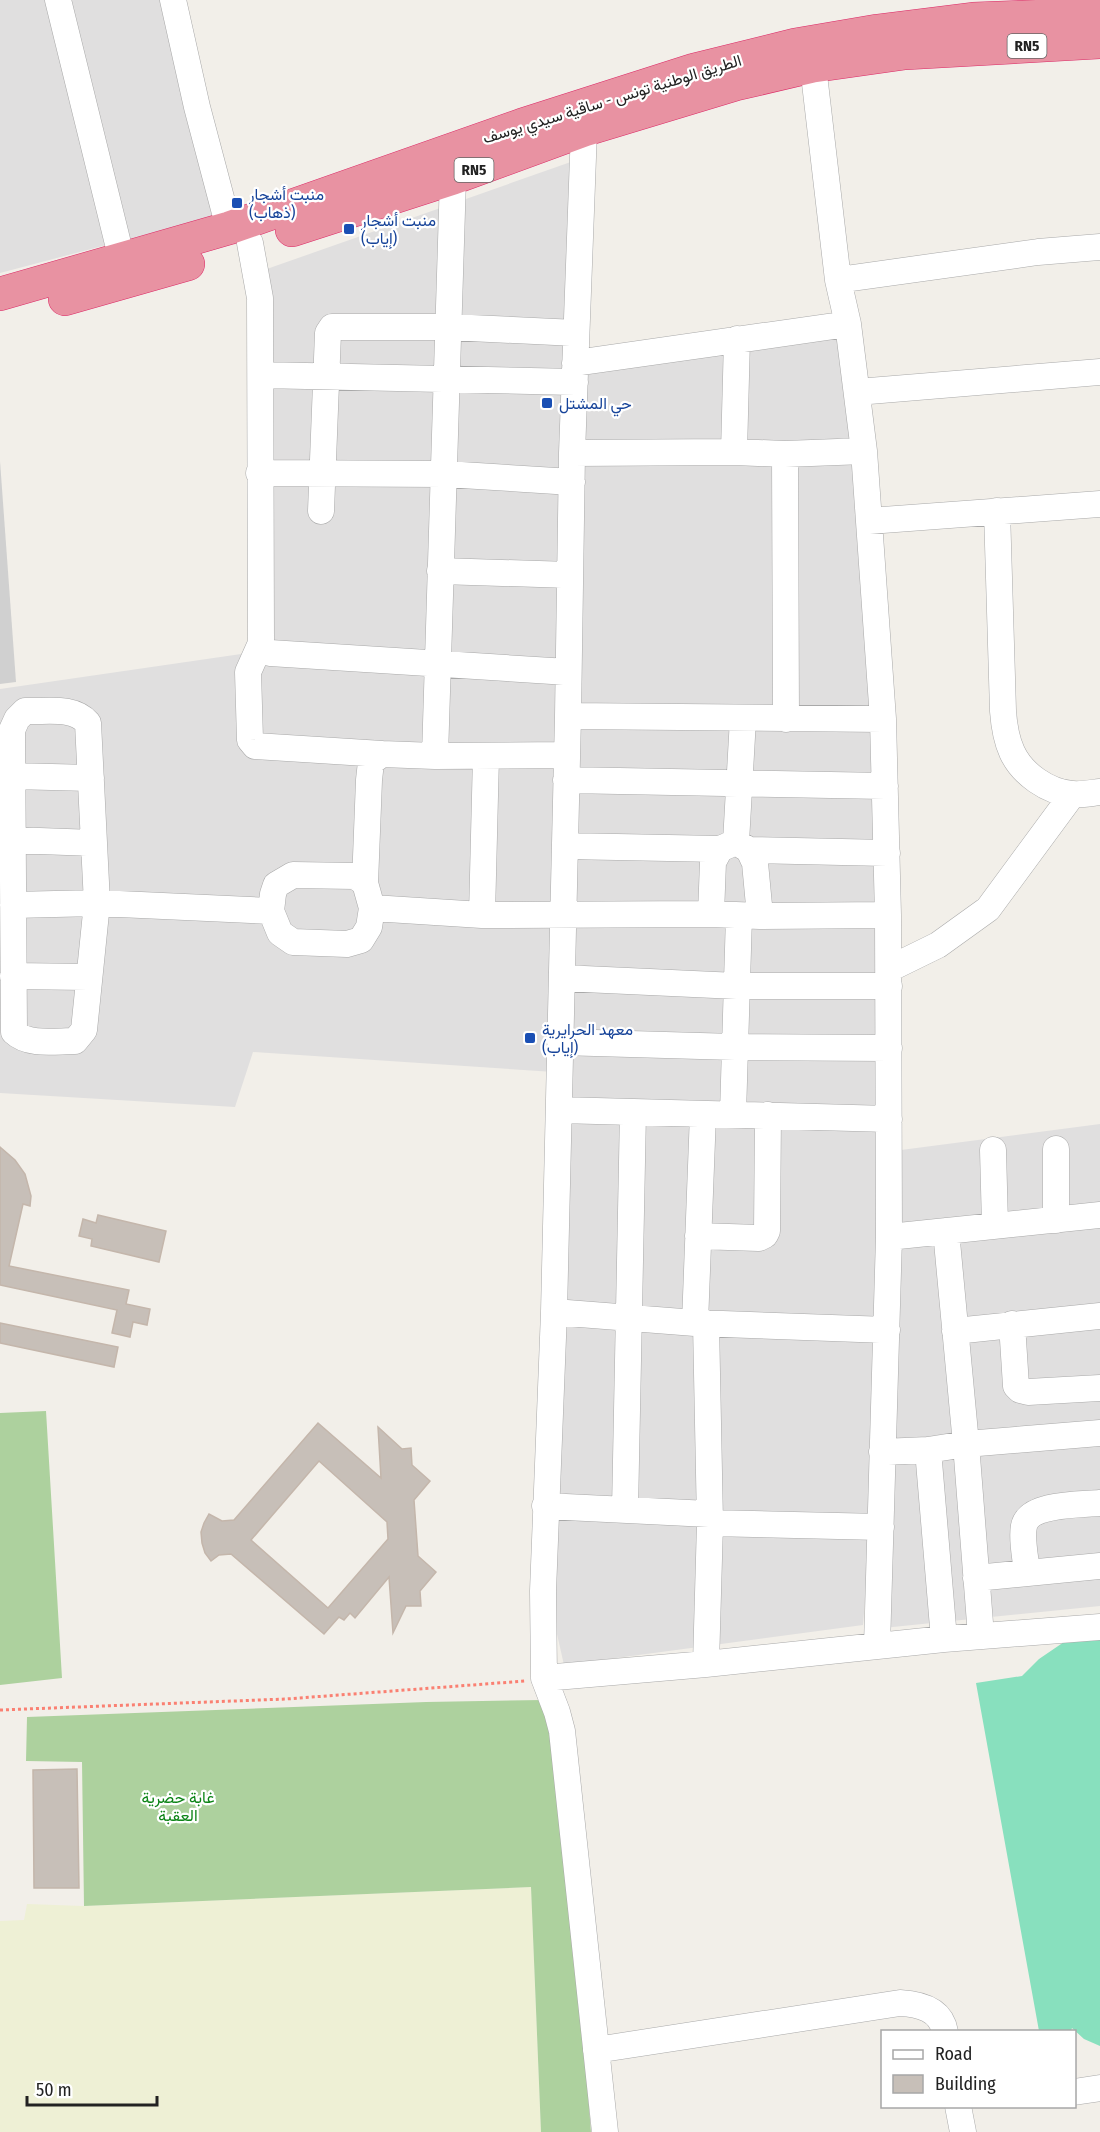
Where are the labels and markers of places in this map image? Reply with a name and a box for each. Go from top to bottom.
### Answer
place label: منبت أشجار (ذهاب) [248,185,324,222]
marker: منبت أشجار (ذهاب) [230,196,244,210]
place label: منبت أشجار (إياب) [360,211,436,249]
marker: منبت أشجار (إياب) [342,222,356,236]
place label: حي المشتل [559,394,632,417]
marker: حي المشتل [540,396,554,410]
place label: معهد الحرايرية (إياب) [542,1020,633,1058]
marker: معهد الحرايرية (إياب) [523,1031,537,1045]

